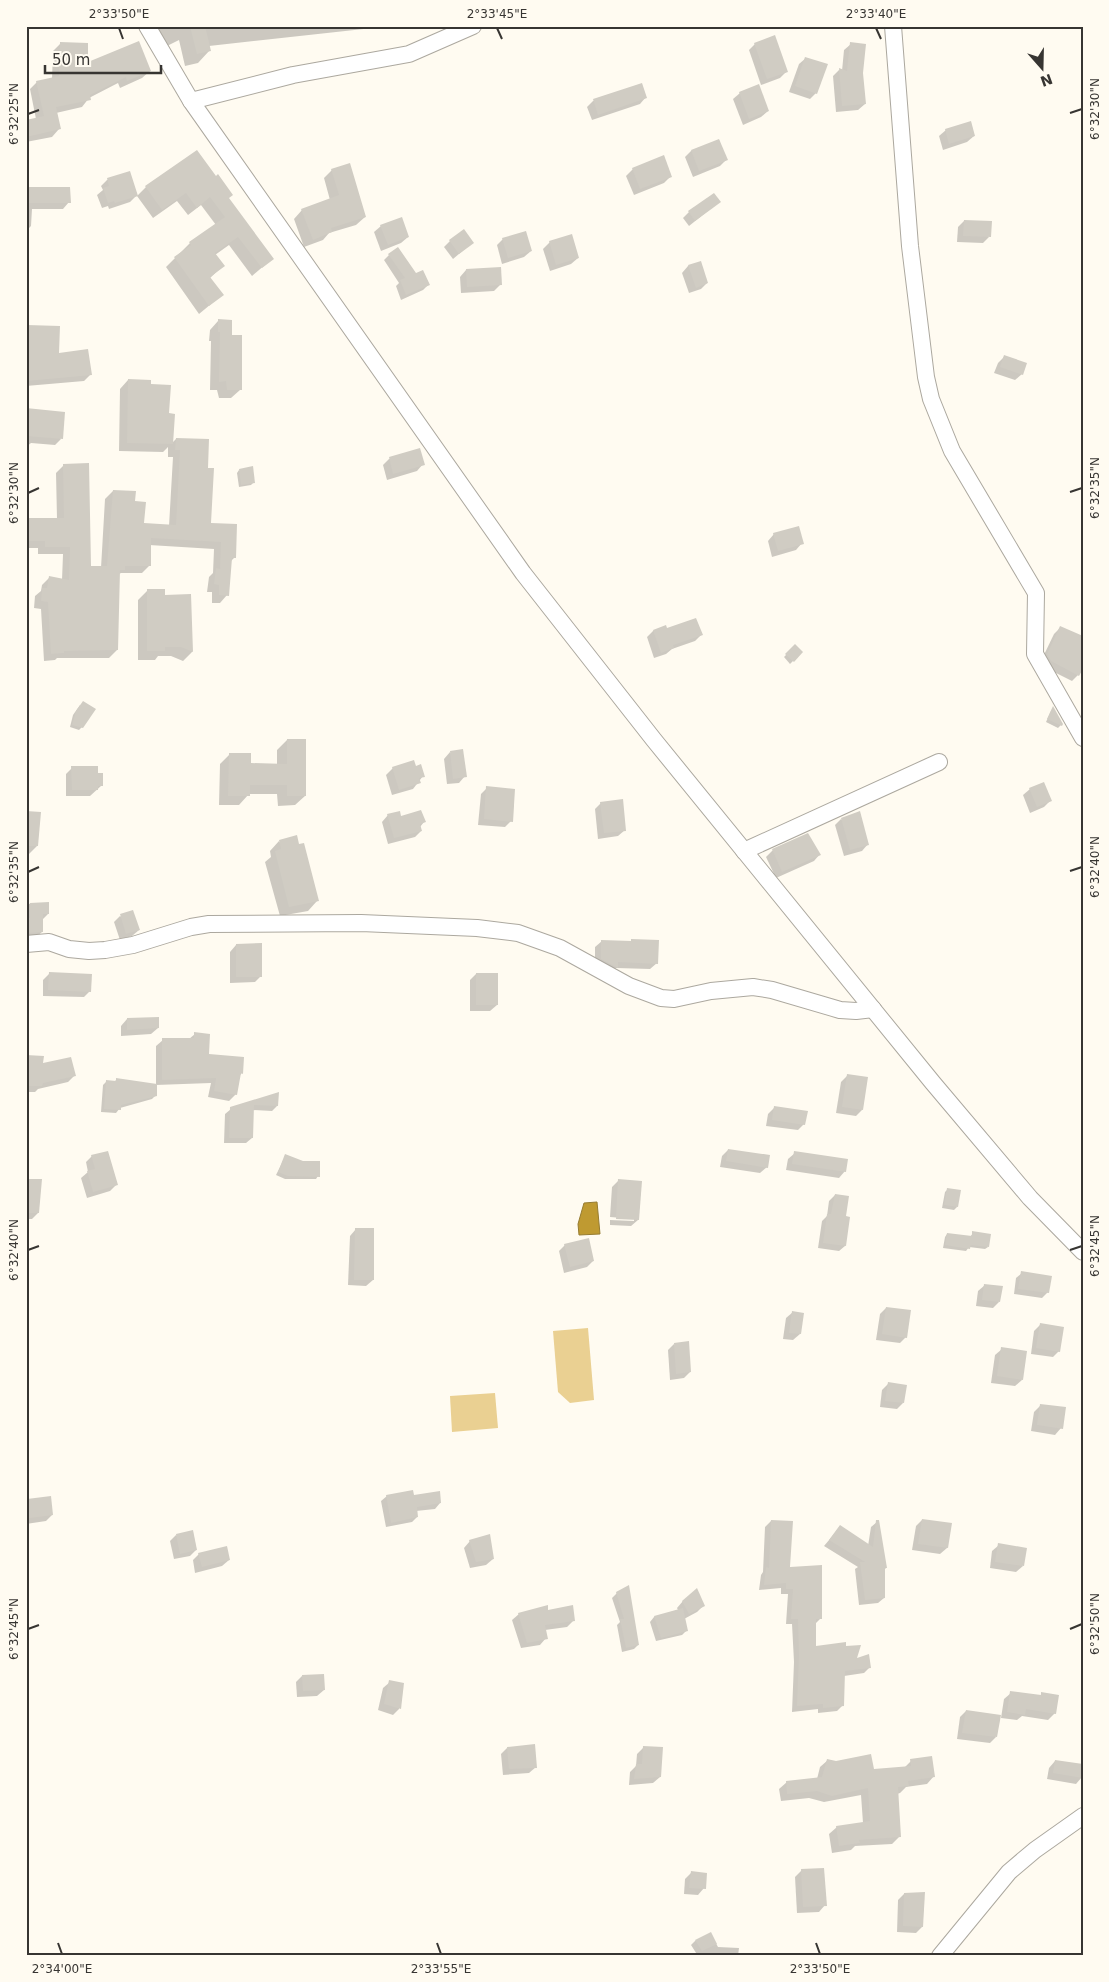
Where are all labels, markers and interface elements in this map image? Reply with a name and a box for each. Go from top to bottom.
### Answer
text: 2°33'50"E [89,7,149,21]
text: 2°33'45"E [467,7,527,21]
text: 2°33'40"E [846,7,906,21]
scale bar [45,42,161,74]
north arrow [1016,42,1066,92]
text: 50 m [52,51,90,69]
text: N [1038,71,1055,90]
text: 6°32'30"N [1088,78,1102,140]
text: 6°32'25"N [7,83,21,145]
text: 6°32'35"N [1088,457,1102,519]
text: 6°32'30"N [7,462,21,524]
text: 6°32'40"N [1088,836,1102,898]
text: 6°32'35"N [7,841,21,903]
text: 6°32'45"N [1088,1215,1102,1277]
text: 6°32'40"N [7,1219,21,1281]
text: 6°32'50"N [1088,1593,1102,1655]
text: 6°32'45"N [7,1598,21,1660]
text: 2°34'00"E [32,1962,92,1976]
text: 2°33'55"E [411,1962,471,1976]
text: 2°33'50"E [790,1962,850,1976]

